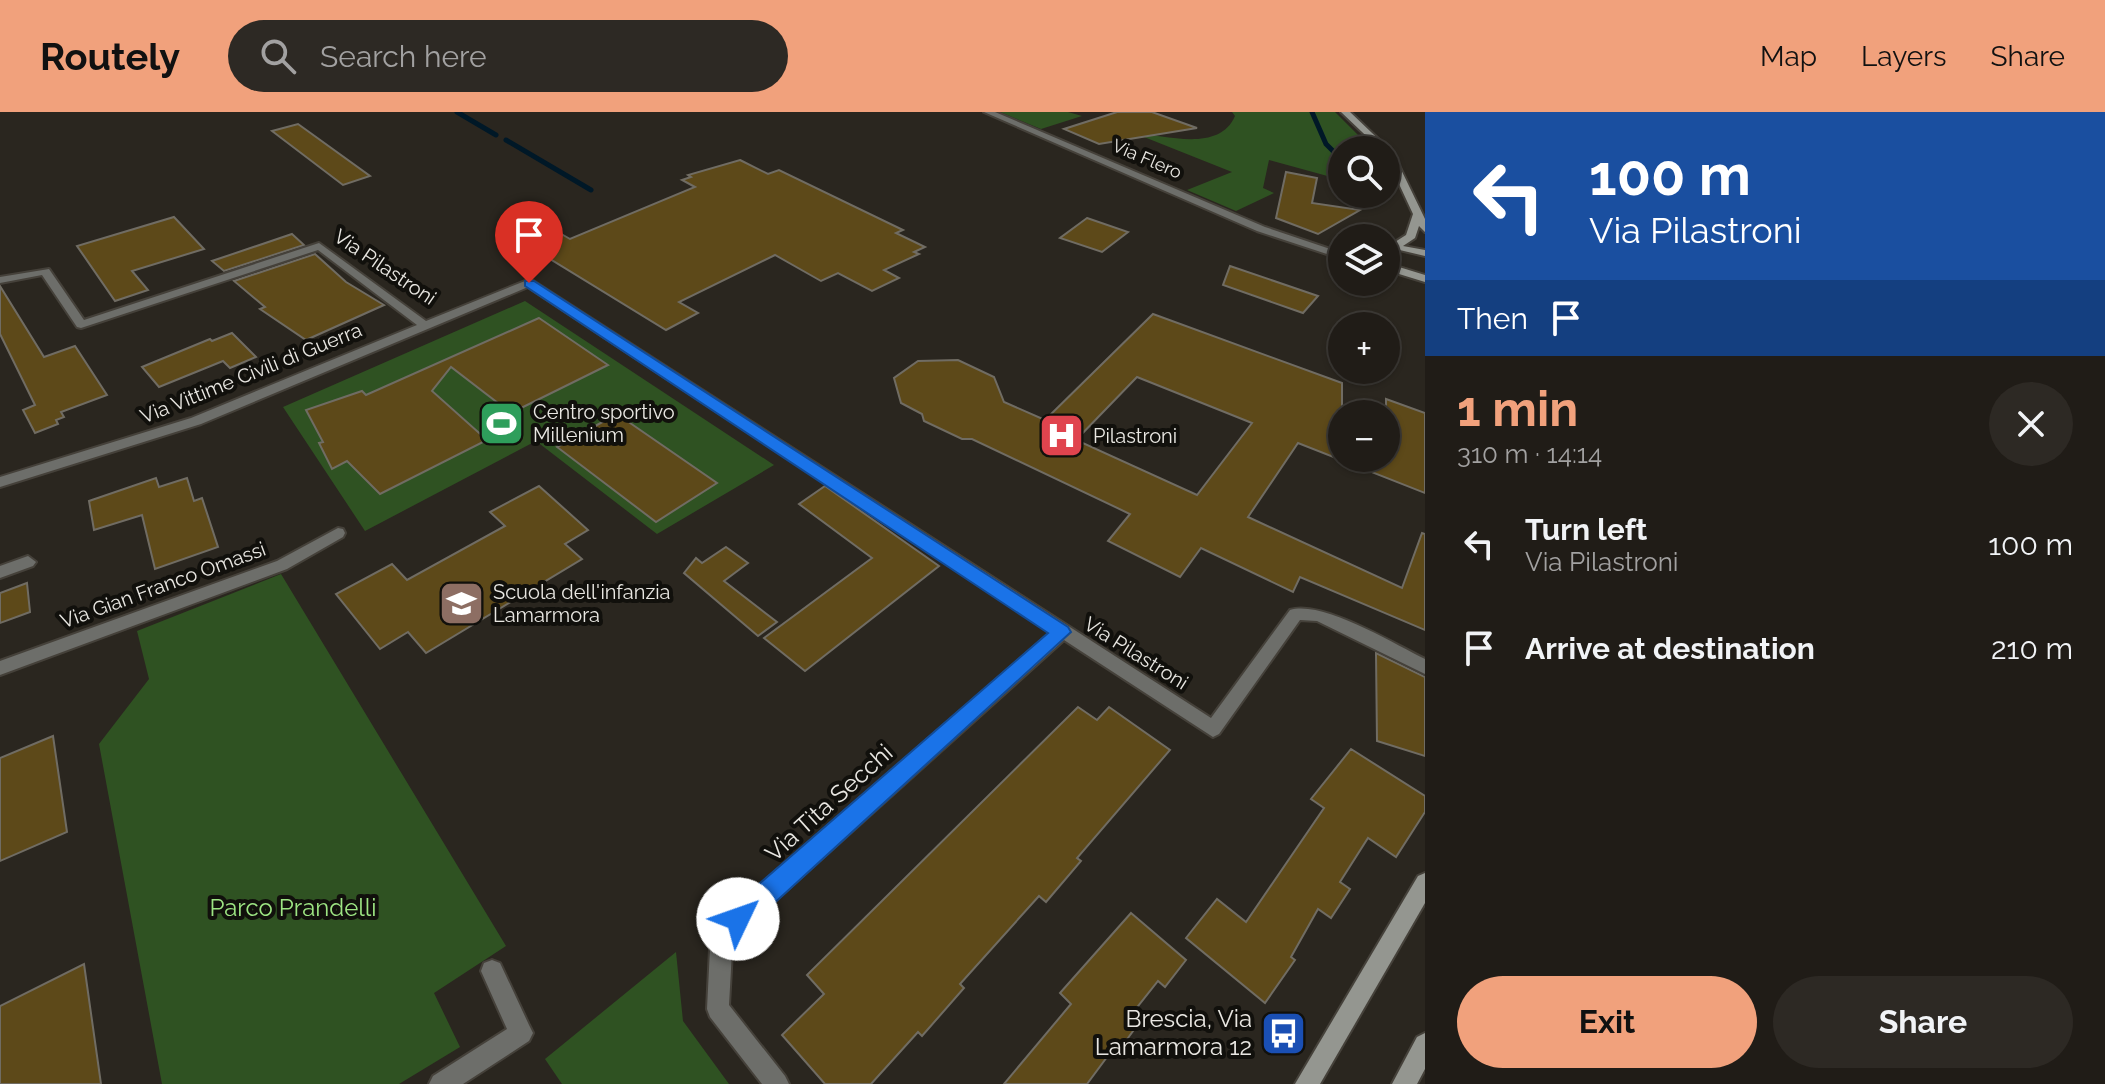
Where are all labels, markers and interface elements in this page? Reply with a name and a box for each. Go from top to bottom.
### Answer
search box [228,20,788,92]
text: Routely [40,34,180,79]
icon: search [256,34,300,78]
text: Search here [320,39,487,74]
text: Map [1760,40,1817,73]
text: Layers [1861,40,1947,73]
text: Share [1991,40,2065,73]
street label: Via Flero [1109,135,1185,183]
map controls [1328,136,1400,472]
button: search [1328,136,1400,208]
text: 100 m [1589,142,1751,208]
icon: left [1457,144,1561,248]
pin [495,201,563,283]
text: Via Pilastroni [1589,209,1802,251]
icon: arrive [507,213,551,257]
street label: Via Pilastroni [329,224,441,310]
button: layers [1328,224,1400,296]
icon: arrive [1544,296,1588,340]
text: Then [1457,301,1528,336]
button: + [1328,312,1400,384]
street label: Via Vittime Civili di Guerra [137,317,365,429]
text: 1 min [1457,381,1578,437]
button: close [1989,382,2073,466]
sports icon: Centro sportivo Millenium [478,400,526,448]
place label: Centro sportivo Millenium [533,400,675,447]
button: − [1328,400,1400,472]
hospital icon: Pilastroni [1038,412,1086,460]
place label: Pilastroni [1093,424,1177,448]
text: 310 m · 14:14 [1457,439,1602,469]
text: Turn left [1525,512,1647,547]
icon: left [1457,522,1501,566]
text: 100 m [1988,527,2073,562]
street label: Via Gian Franco Omassi [57,537,269,633]
text: Via Pilastroni [1525,547,1678,577]
school or university icon: Scuola dell'infanzia Lamarmora [438,579,486,627]
place label: Scuola dell'infanzia Lamarmora [493,580,671,627]
street label: Via Pilastroni [1080,612,1192,694]
icon: arrive [1457,626,1501,670]
text: Arrive at destination [1525,631,1815,666]
text: 210 m [1991,631,2073,666]
street label: Via Tita Secchi [759,738,898,867]
position arrow [696,877,780,961]
park label: Parco Prandelli [209,893,377,922]
button: Exit [1457,976,1757,1068]
button: Share [1773,976,2073,1068]
place label: Brescia, Via Lamarmora 12 [1095,1004,1252,1061]
bus stop icon: Brescia, Via Lamarmora 12 [1259,1009,1307,1057]

